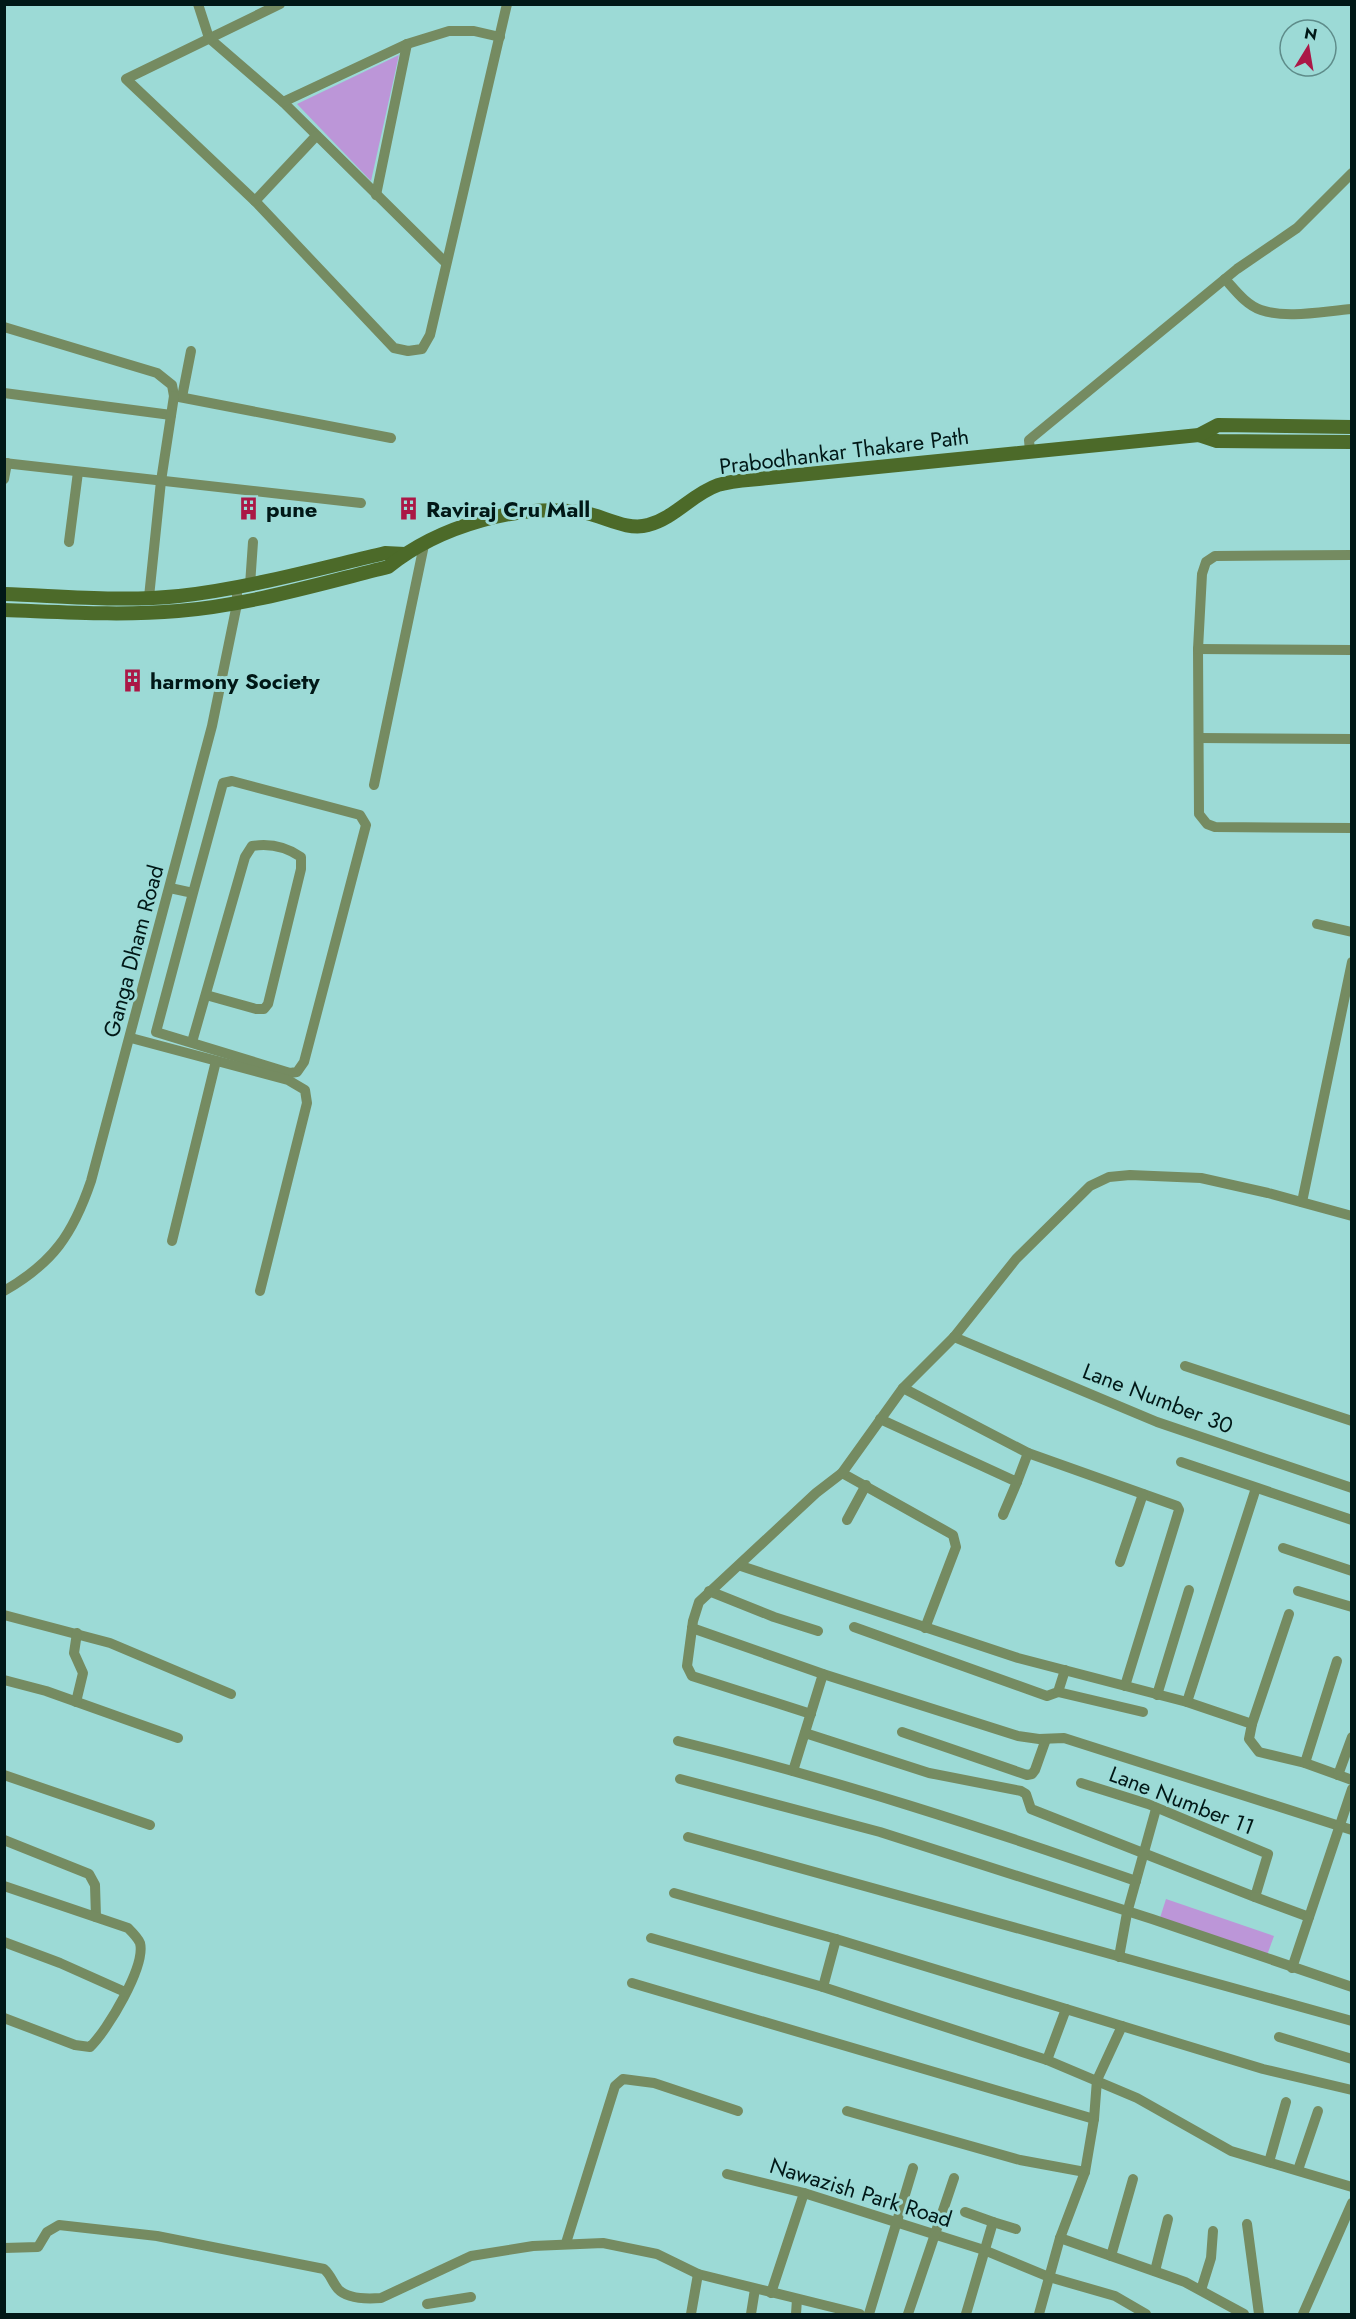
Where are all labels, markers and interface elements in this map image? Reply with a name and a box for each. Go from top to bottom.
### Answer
north arrow [1278,18,1338,78]
text: N [1302,21,1319,46]
street label: Prabodhankar Thakare Path [717,420,971,482]
place label: pune [266,493,317,525]
place label: Raviraj Cru Mall [426,493,590,525]
building icon: pune [235,496,261,522]
building icon: Raviraj Cru Mall [395,496,421,522]
place label: harmony Society [150,665,320,697]
building icon: harmony Society [119,668,145,694]
street label: Ganga Dham Road [95,861,171,1041]
street label: Lane Number 30 [1078,1355,1238,1441]
street label: Lane Number 11 [1105,1758,1259,1842]
street label: Nawazish Park Road [766,2149,956,2235]

